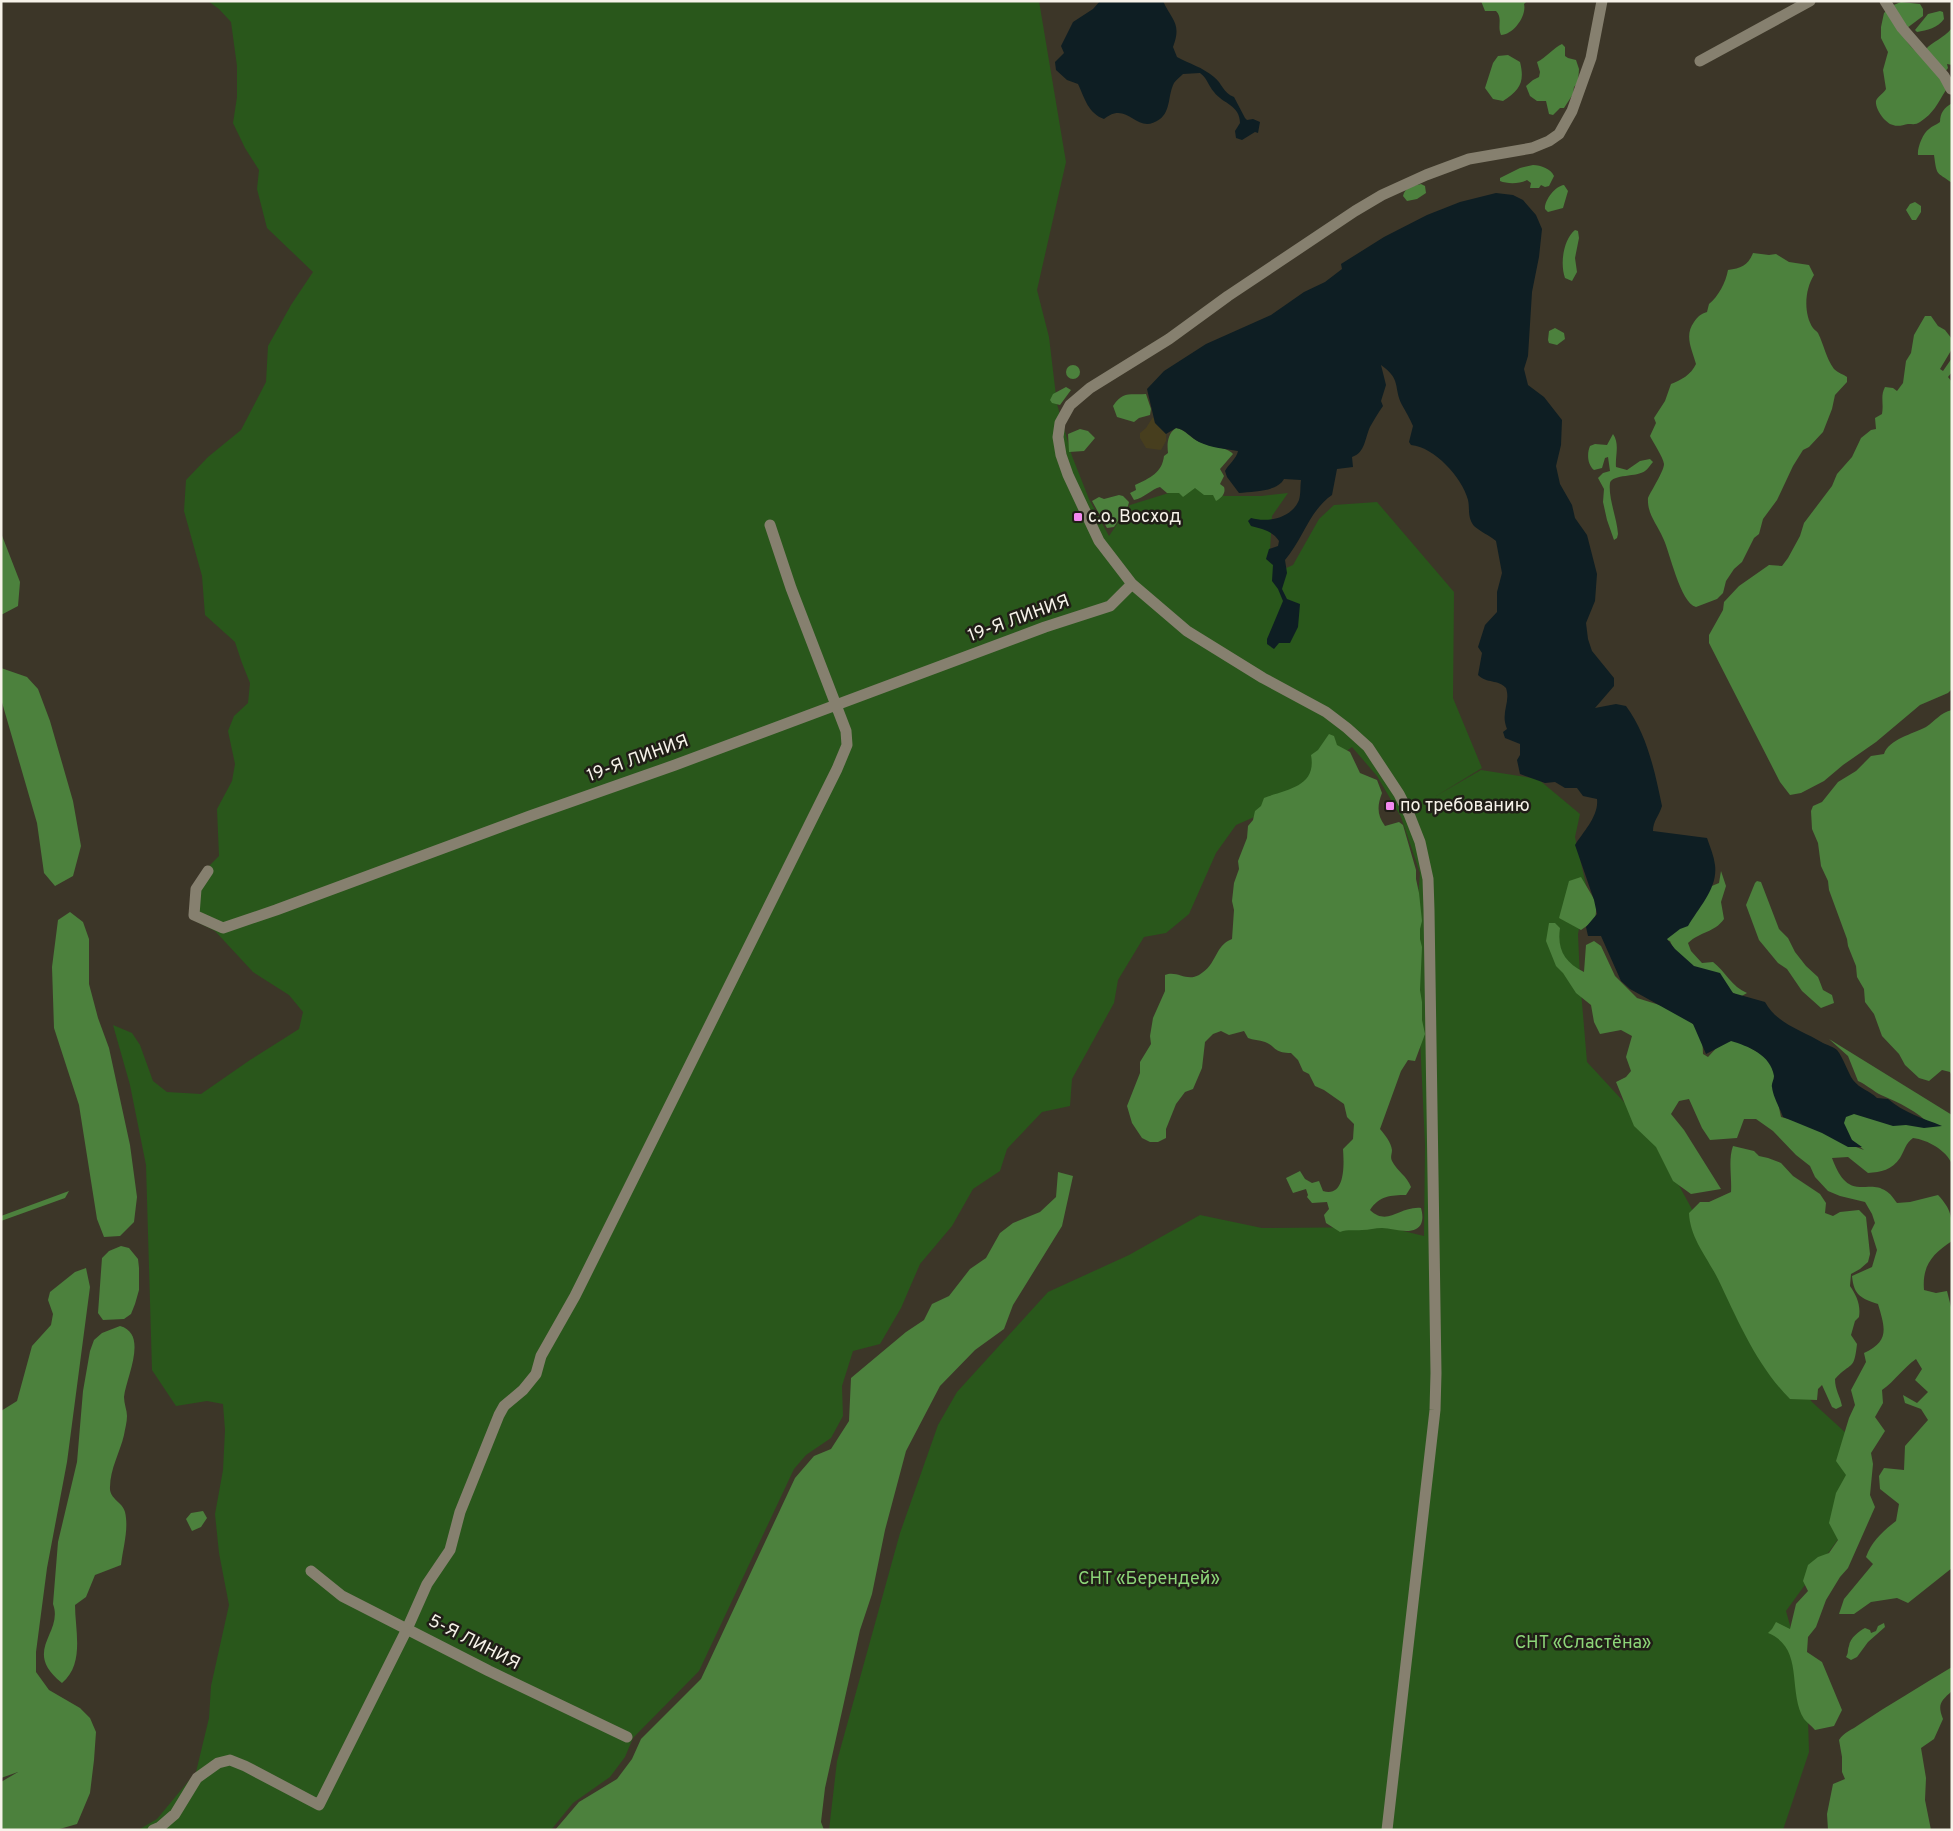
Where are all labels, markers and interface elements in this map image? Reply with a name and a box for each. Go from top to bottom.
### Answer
place label: с.о. Восход [1088,506,1181,529]
marker: с.о. Восход [1072,511,1084,523]
street label: 19-Я ЛИНИЯ [965,590,1073,648]
street label: 19-Я ЛИНИЯ [584,730,692,788]
place label: по требованию [1400,795,1530,818]
marker: по требованию [1384,800,1396,812]
park label: СНТ «Берендей» [1078,1568,1220,1591]
street label: 5-Я ЛИНИЯ [424,1610,524,1676]
park label: СНТ «Сластёна» [1515,1632,1651,1655]

